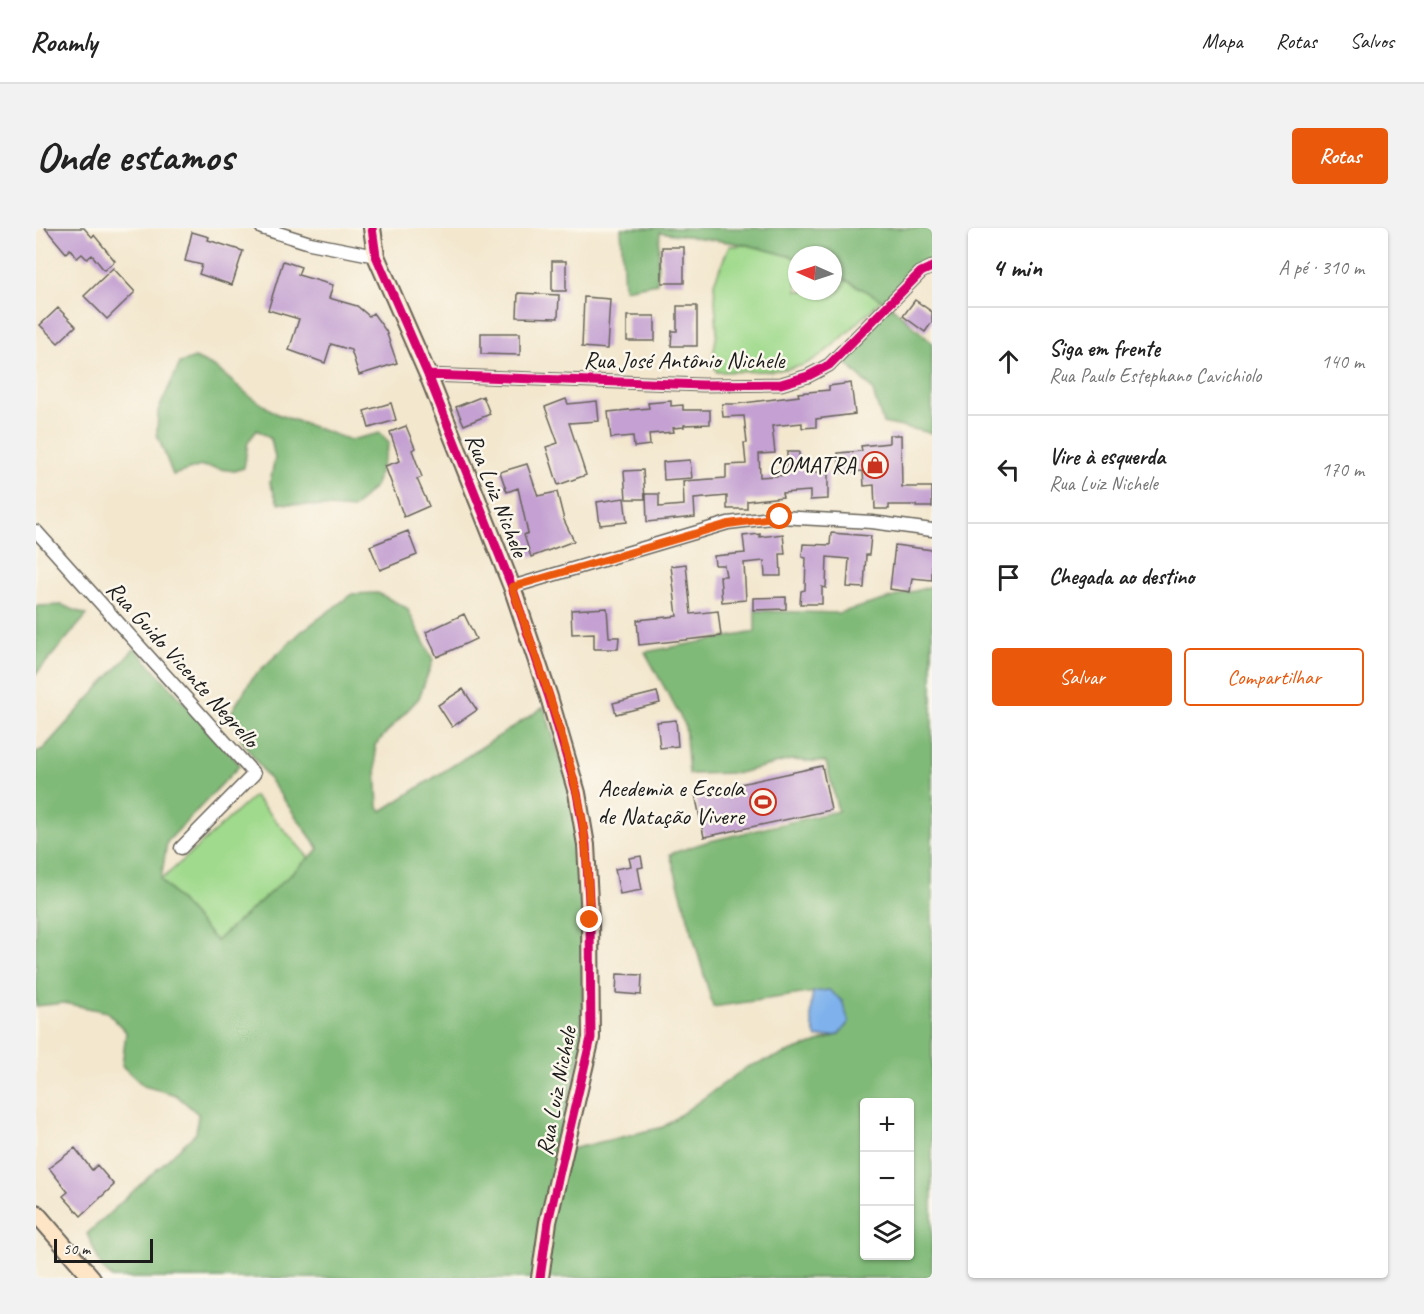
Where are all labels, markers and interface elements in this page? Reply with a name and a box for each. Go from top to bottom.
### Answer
text: Roamly [30,24,97,59]
text: Mapa [1202,28,1243,54]
text: Rotas [1276,28,1317,54]
text: Salvos [1350,28,1394,54]
button: Rotas [1292,128,1388,184]
text: Onde estamos [36,130,233,183]
north arrow [788,246,842,300]
text: 4 min [992,251,1042,284]
text: A pé · 310 m [1279,255,1364,280]
text: Siga em frente [1049,335,1160,363]
street label: Rua José Antônio Nichele [584,345,787,375]
icon: ahead [992,345,1025,378]
text: 140 m [1321,349,1364,374]
text: Rua Paulo Estephano Cavichiolo [1049,363,1261,388]
street label: Rua Luiz Nichele [459,429,536,563]
text: Vire à esquerda [1049,443,1165,471]
place label: COMATRA [768,450,857,480]
shop icon: COMATRA [860,450,890,480]
icon: left [992,453,1025,486]
text: 170 m [1321,457,1364,482]
text: Rua Luiz Nichele [1049,471,1158,496]
route start [766,503,792,529]
icon: arrive [992,561,1025,594]
text: Chegada ao destino [1049,563,1194,591]
street label: Rua Guido Vicente Negrello [100,574,268,756]
button: Salvar [992,648,1172,706]
button: Compartilhar [1184,648,1364,706]
place label: Acedemia e Escola de Natação Vivere [597,773,746,831]
sports icon: Acedemia e Escola de Natação Vivere [748,787,778,817]
route end [576,906,602,932]
street label: Rua Luiz Nichele [529,1022,584,1158]
map controls [860,1098,914,1260]
button: + [860,1098,914,1152]
button: − [860,1152,914,1206]
button: layers [860,1206,914,1260]
scale bar [54,1236,153,1264]
text: 50 m [63,1239,90,1259]

